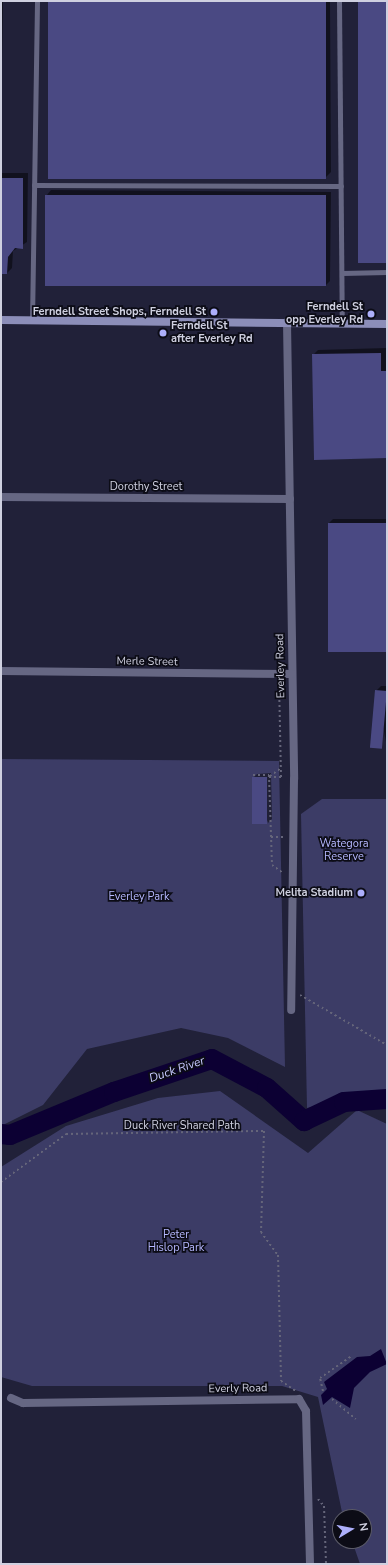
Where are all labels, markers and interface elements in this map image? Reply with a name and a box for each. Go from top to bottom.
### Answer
place label: Ferndell St opp Everley Rd [286,301,363,327]
place label: Ferndell Street Shops, Ferndell St [33,305,206,319]
marker: Ferndell Street Shops, Ferndell St [209,307,219,317]
marker: Ferndell St opp Everley Rd [366,309,376,319]
place label: Ferndell St after Everley Rd [171,320,253,346]
marker: Ferndell St after Everley Rd [158,328,168,338]
street label: Dorothy Street [110,480,182,494]
street label: Everley Road [274,634,288,698]
street label: Merle Street [116,655,178,669]
park label: Wategora Reserve [319,838,369,864]
place label: Melita Stadium [275,886,353,900]
marker: Melita Stadium [356,888,366,898]
park label: Everley Park [108,890,170,904]
water label: Duck River [147,1054,207,1086]
street label: Duck River Shared Path [124,1119,240,1133]
park label: Peter Hislop Park [148,1229,204,1255]
street label: Everly Road [208,1382,268,1396]
north arrow [332,1509,372,1549]
text: N [355,1522,371,1532]

